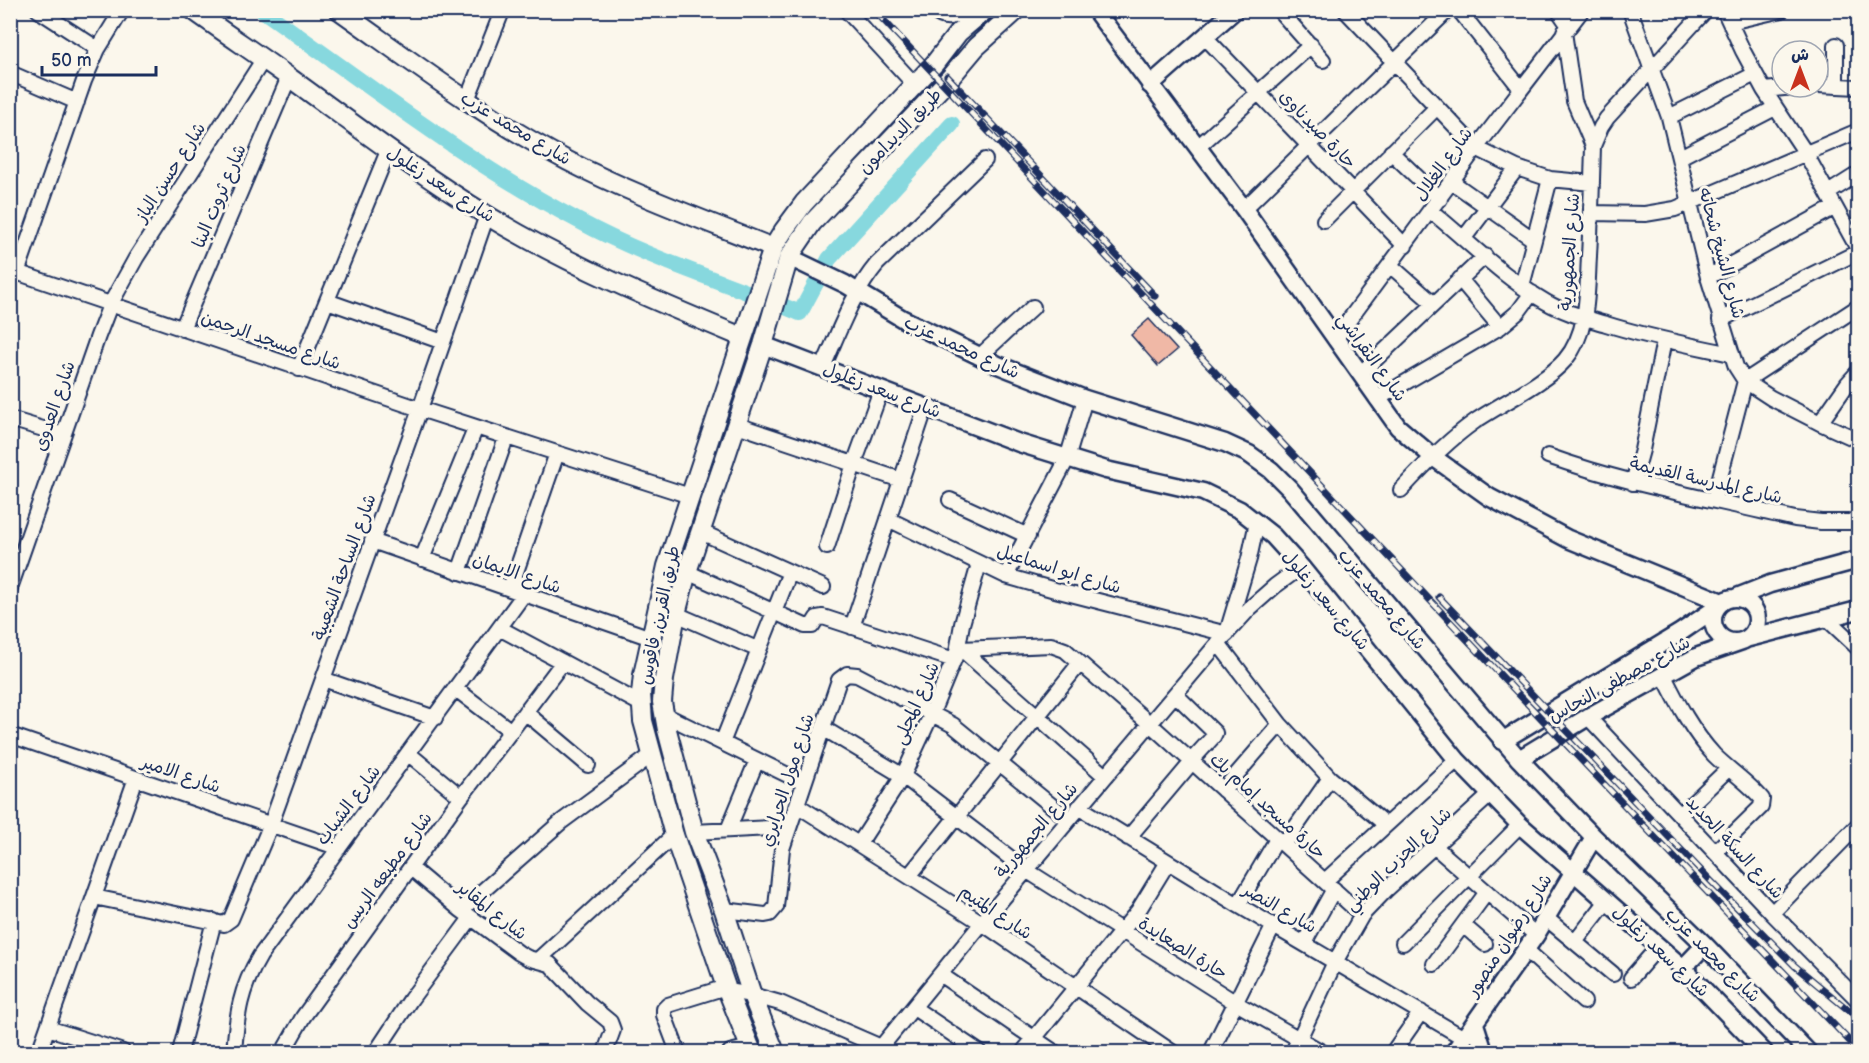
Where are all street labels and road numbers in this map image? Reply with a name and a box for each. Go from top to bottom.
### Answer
street label: طريق الديدامون [854,84,946,179]
street label: حارة صيدناوى [1275,86,1360,173]
street label: شارع محمد عزب [456,87,575,171]
street label: شارع حسن الباز [129,119,211,228]
street label: شارع الغلال [1410,123,1478,206]
street label: شارع ثروت البنا [188,141,252,252]
street label: شارع سعد زغلول [382,142,499,228]
street label: شارع الشيخ شحاته [1693,185,1749,321]
street label: شارع الجمهورية [1555,193,1585,312]
street label: شارع مسجد الرحمن [198,307,343,375]
street label: شارع النقراشي [1328,309,1411,409]
street label: شارع محمد عزب [900,312,1023,384]
street label: شارع العدوى [29,358,81,454]
street label: شارع سعد زغلول [820,358,944,423]
street label: شارع المدرسة القديمة [1627,453,1784,509]
street label: شارع الساحة الشعبية [308,491,382,644]
street label: شارع ابو اسماعيل [994,541,1123,599]
street label: طريق القرين, فاقوس [634,544,684,687]
street label: شارع محمد عزب [1333,545,1430,655]
street label: شارع سعد زغلول [1277,546,1374,655]
street label: شارع الايمان [470,549,564,599]
street label: شارع مصطفى النحاس [1545,632,1694,728]
street label: شارع المجلى [889,659,945,748]
street label: شارع مول الحرايري [756,711,821,850]
street label: حارة مسجد إمام بك [1204,749,1330,866]
street label: شارع الامير [136,751,223,799]
street label: شارع الشباب [312,761,386,850]
street label: شارع الجمهورية [990,778,1083,883]
street label: شارع السكة الحديد [1681,791,1788,904]
street label: شارع الحزب الوطني [1341,803,1459,919]
street label: شارع مطبعه الريس [338,808,437,933]
street label: شارع رضوان منصور [1461,870,1558,1003]
street label: شارع المقابر [450,875,531,945]
street label: شارع النصر [1237,878,1320,939]
street label: شارع المتيم [954,881,1036,947]
street label: شارع سعد زغلول [1607,901,1713,1002]
street label: شارع محمد عزب [1660,904,1764,1008]
street label: حارة الصعايدة [1134,913,1231,984]

